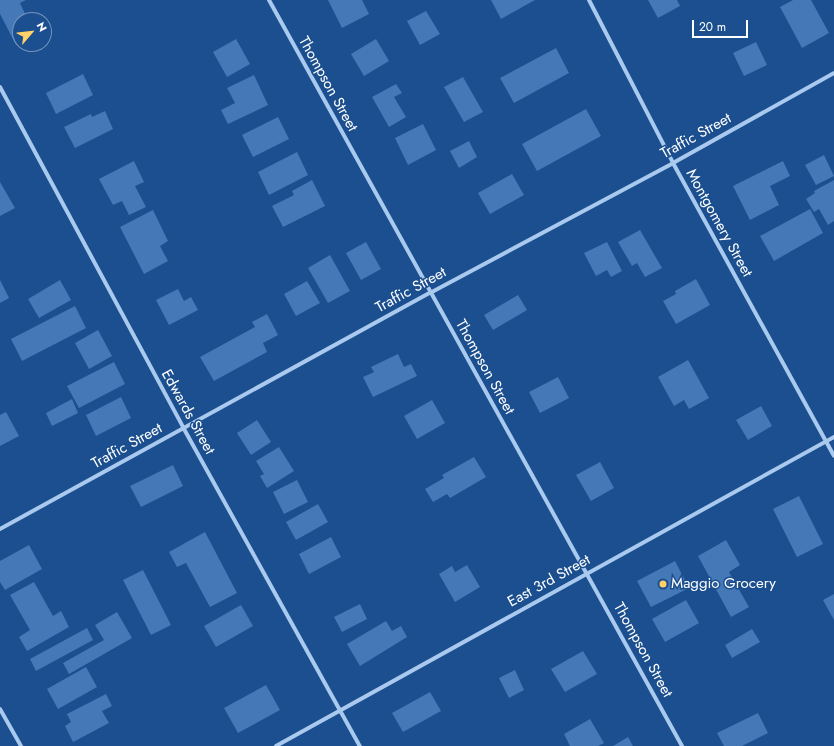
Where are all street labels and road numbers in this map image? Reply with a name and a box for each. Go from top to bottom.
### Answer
street label: Thompson Street [295,33,361,135]
street label: Traffic Street [657,109,735,163]
street label: Montgomery Street [682,166,756,280]
street label: Traffic Street [372,263,450,317]
street label: Thompson Street [452,316,518,418]
street label: Edwards Street [157,366,219,458]
street label: Traffic Street [88,419,166,473]
street label: East 3rd Street [504,551,594,611]
street label: Thompson Street [610,599,676,701]

